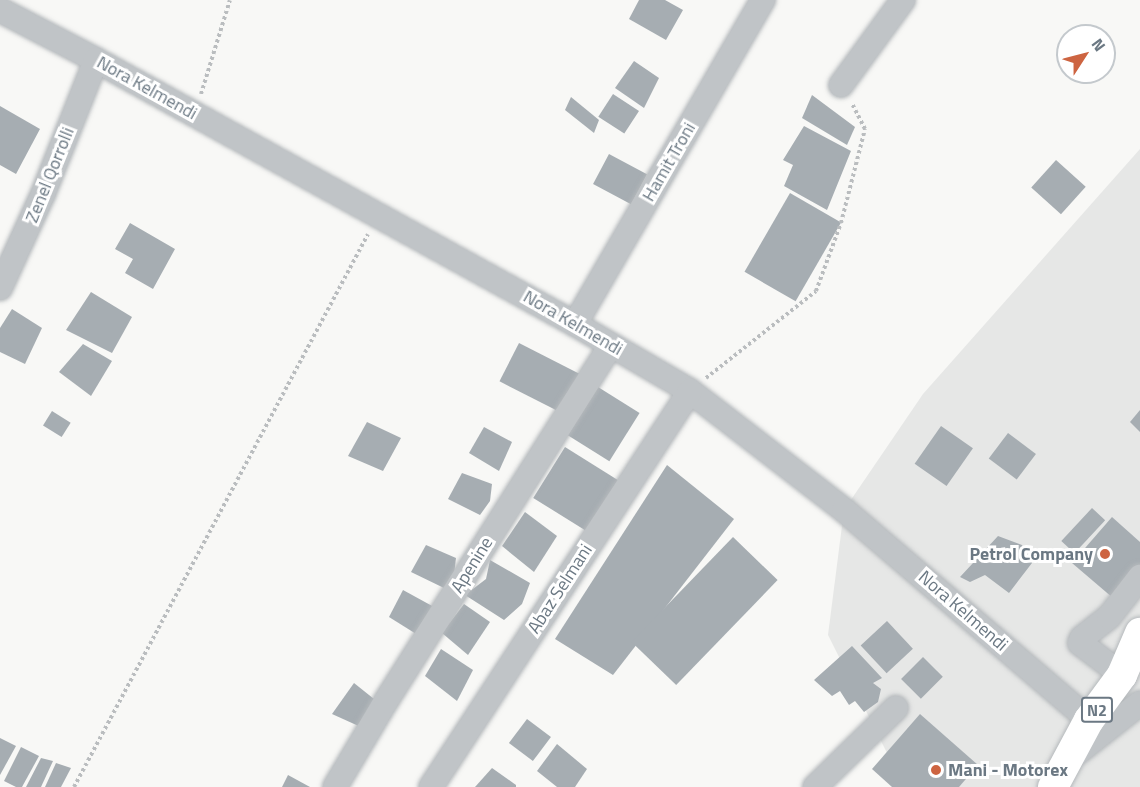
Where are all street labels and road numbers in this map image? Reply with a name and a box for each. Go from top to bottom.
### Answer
street label: Nora Kelmendi [93,52,201,124]
street label: Hamit Troni [638,119,700,205]
street label: Zenel Qorrolli [21,124,79,226]
street label: Nora Kelmendi [519,286,627,360]
street label: Apenine [447,533,497,597]
street label: Abaz Selmani [523,540,597,638]
street label: Nora Kelmendi [914,566,1012,656]
road number: N2 [1080,697,1114,723]

